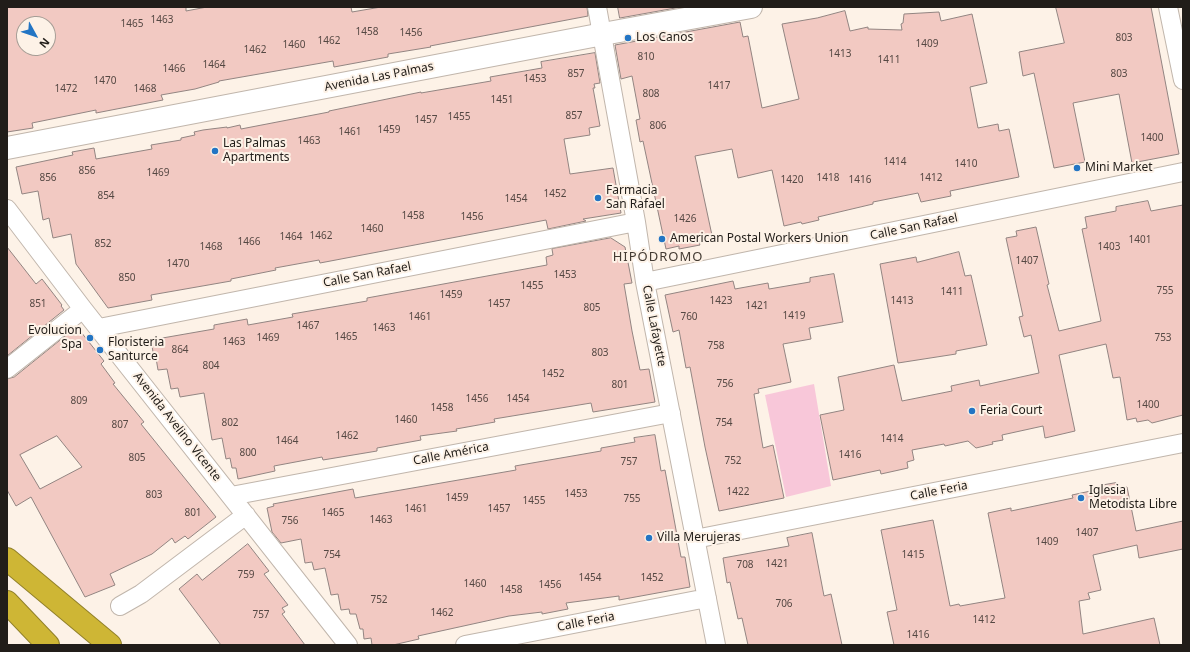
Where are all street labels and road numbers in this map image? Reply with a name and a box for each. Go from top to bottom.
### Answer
street label: Avenida Las Palmas [323,59,435,95]
street label: Calle San Rafael [869,211,959,243]
street label: Calle San Rafael [322,259,412,291]
street label: Calle Lafayette [639,284,669,368]
street label: Avenida Avelino Vicente [130,370,224,484]
street label: Calle América [412,440,490,468]
street label: Calle Feria [909,478,969,504]
street label: Calle Feria [556,609,616,635]

